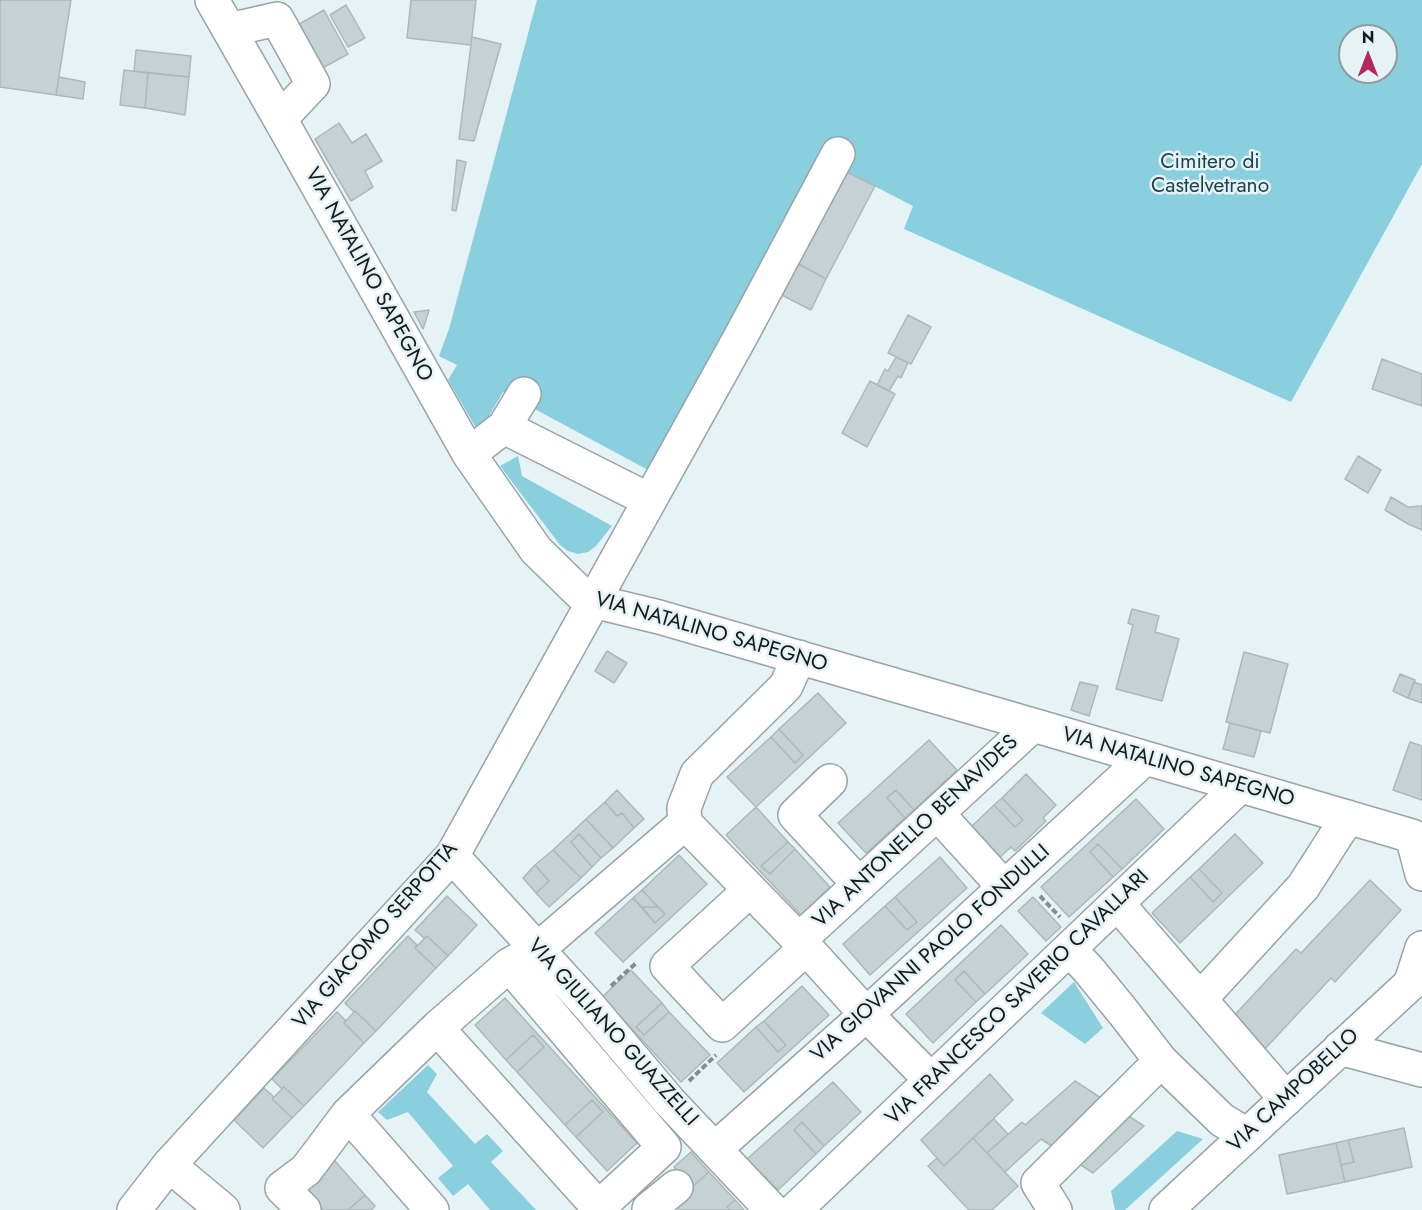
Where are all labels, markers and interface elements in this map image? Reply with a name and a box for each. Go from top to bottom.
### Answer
north arrow [1338,24,1398,84]
text: N [1362,26,1374,49]
park label: Cimitero di Castelvetrano [1151,150,1269,200]
street label: VIA NATALINO SAPEGNO [299,164,437,386]
street label: VIA NATALINO SAPEGNO [592,588,830,678]
street label: VIA NATALINO SAPEGNO [1059,723,1297,813]
street label: VIA ANTONELLO BENAVIDES [808,730,1024,934]
street label: VIA GIACOMO SERPOTTA [288,838,464,1034]
street label: VIA GIOVANNI PAOLO FONDULLI [806,840,1056,1068]
street label: VIA FRANCESCO SAVERIO CAVALLARI [881,865,1155,1131]
street label: VIA GIULIANO GUAZZELLI [521,934,703,1132]
street label: VIA CAMPOBELLO [1223,1024,1365,1158]

